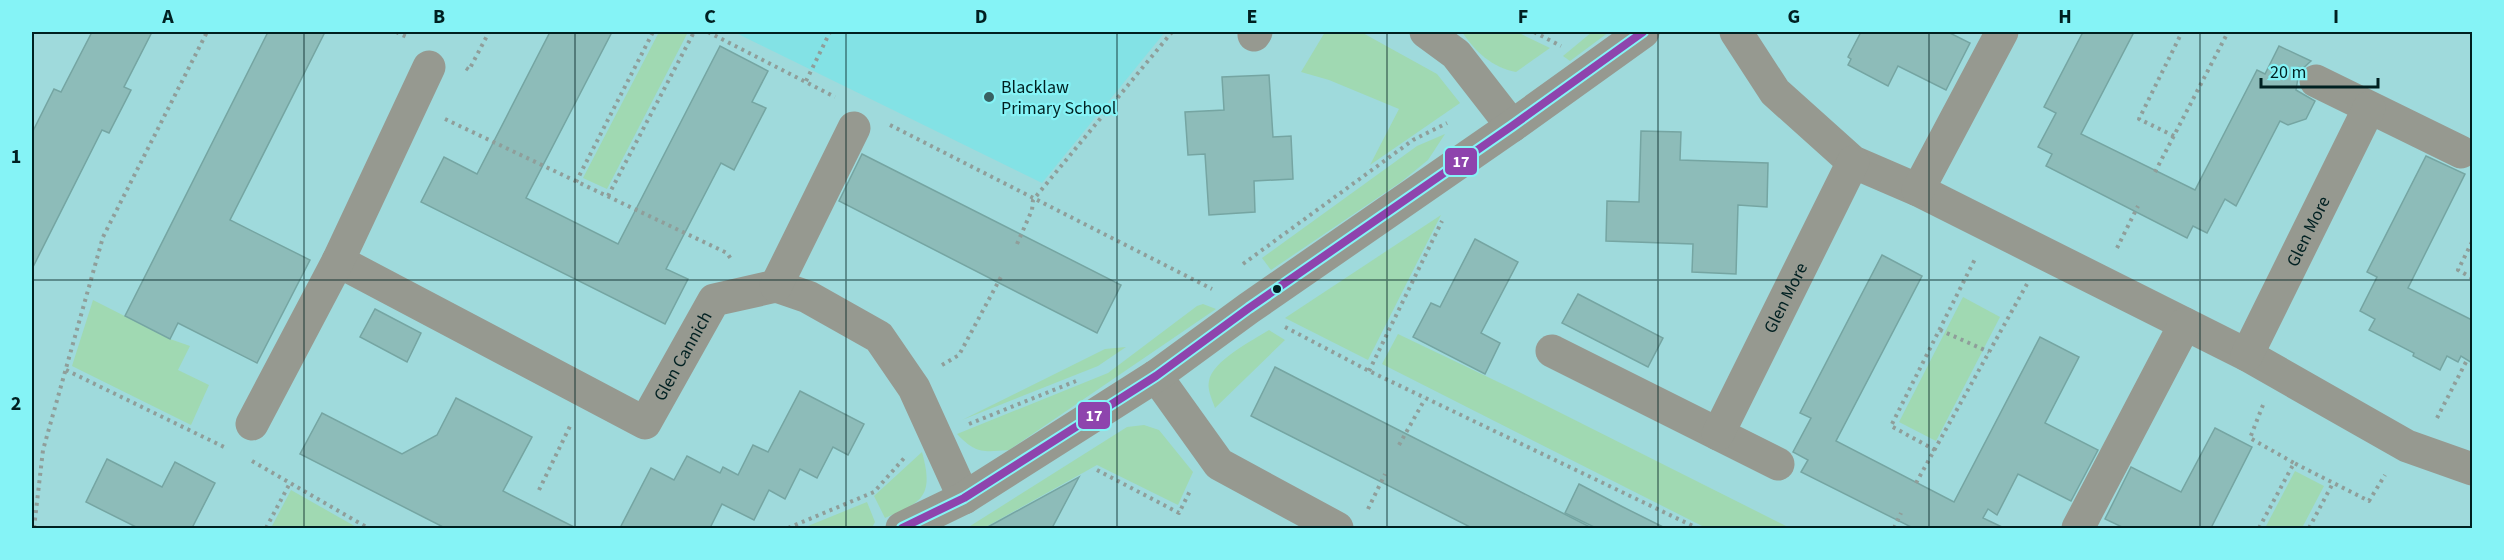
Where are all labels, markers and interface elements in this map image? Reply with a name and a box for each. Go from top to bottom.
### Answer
text: A [161,3,174,31]
text: B [433,3,445,31]
text: C [704,3,716,31]
text: D [975,3,987,31]
text: E [1247,3,1257,31]
text: F [1518,3,1528,31]
text: G [1788,3,1800,31]
text: H [2058,3,2072,31]
text: I [2333,3,2339,31]
scale bar [2261,51,2378,89]
text: 20 m [2270,60,2306,85]
place label: Blacklaw Primary School [1001,75,1116,121]
marker: Blacklaw Primary School [982,90,996,104]
text: 1 [11,143,21,171]
line badge: 17 [1444,147,1478,176]
text: 17 [1453,151,1469,173]
street label: Glen More [2280,192,2336,271]
street label: Glen More [1757,258,1814,337]
unlabelled marker [1271,283,1283,295]
street label: Glen Cannich [647,306,718,406]
text: 2 [11,390,21,418]
line badge: 17 [1077,401,1111,430]
text: 17 [1086,405,1102,427]

